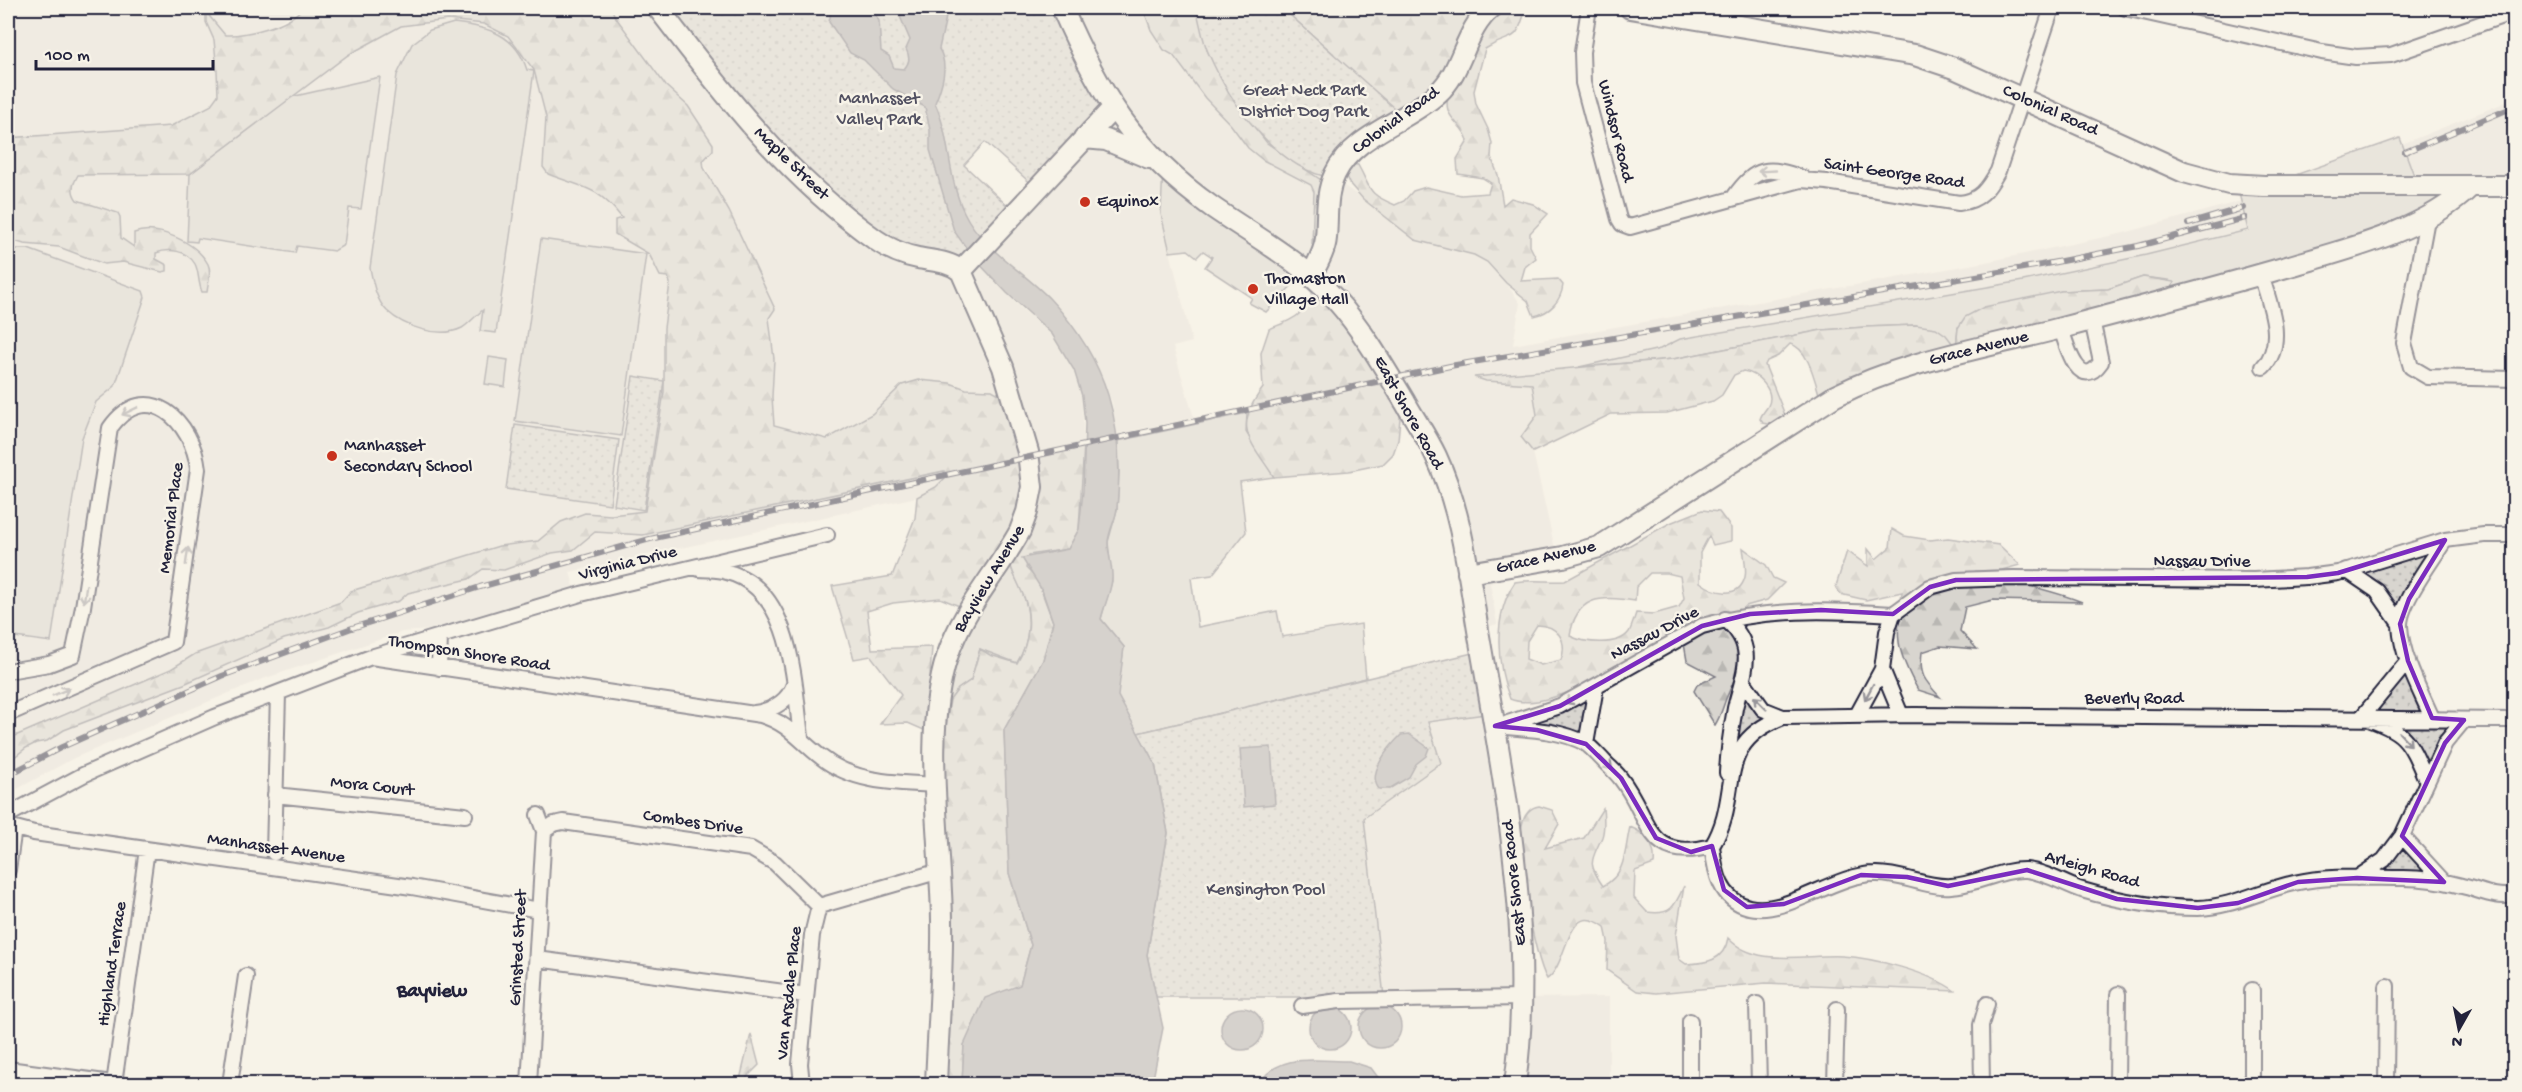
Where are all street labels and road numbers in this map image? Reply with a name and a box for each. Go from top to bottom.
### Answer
street label: Windsor Road [1592,78,1638,186]
street label: Colonial Road [1999,81,2102,142]
street label: Colonial Road [1348,82,1445,160]
street label: Maple Street [749,123,834,206]
street label: Saint George Road [1822,154,1967,194]
street label: Grace Avenue [1927,326,2031,371]
street label: East Shore Road [1368,353,1448,474]
street label: Memorial Place [155,461,189,575]
street label: Bayview Avenue [949,521,1031,637]
street label: Grace Avenue [1494,536,1599,580]
street label: Virginia Drive [576,541,680,587]
street label: Nassau Drive [2154,552,2251,573]
street label: Nassau Drive [1607,602,1703,666]
street label: Thompson Shore Road [386,631,553,677]
street label: Beverly Road [2084,689,2185,710]
street label: Mora Court [329,772,416,802]
street label: Combes Drive [642,806,745,841]
street label: East Shore Road [1498,818,1532,947]
street label: Manhasset Avenue [206,829,347,869]
street label: Arleigh Road [2042,846,2143,894]
street label: Grinsted Street [505,888,533,1007]
street label: Highland Terrace [94,900,132,1028]
street label: Van Arsdale Place [772,925,808,1062]

